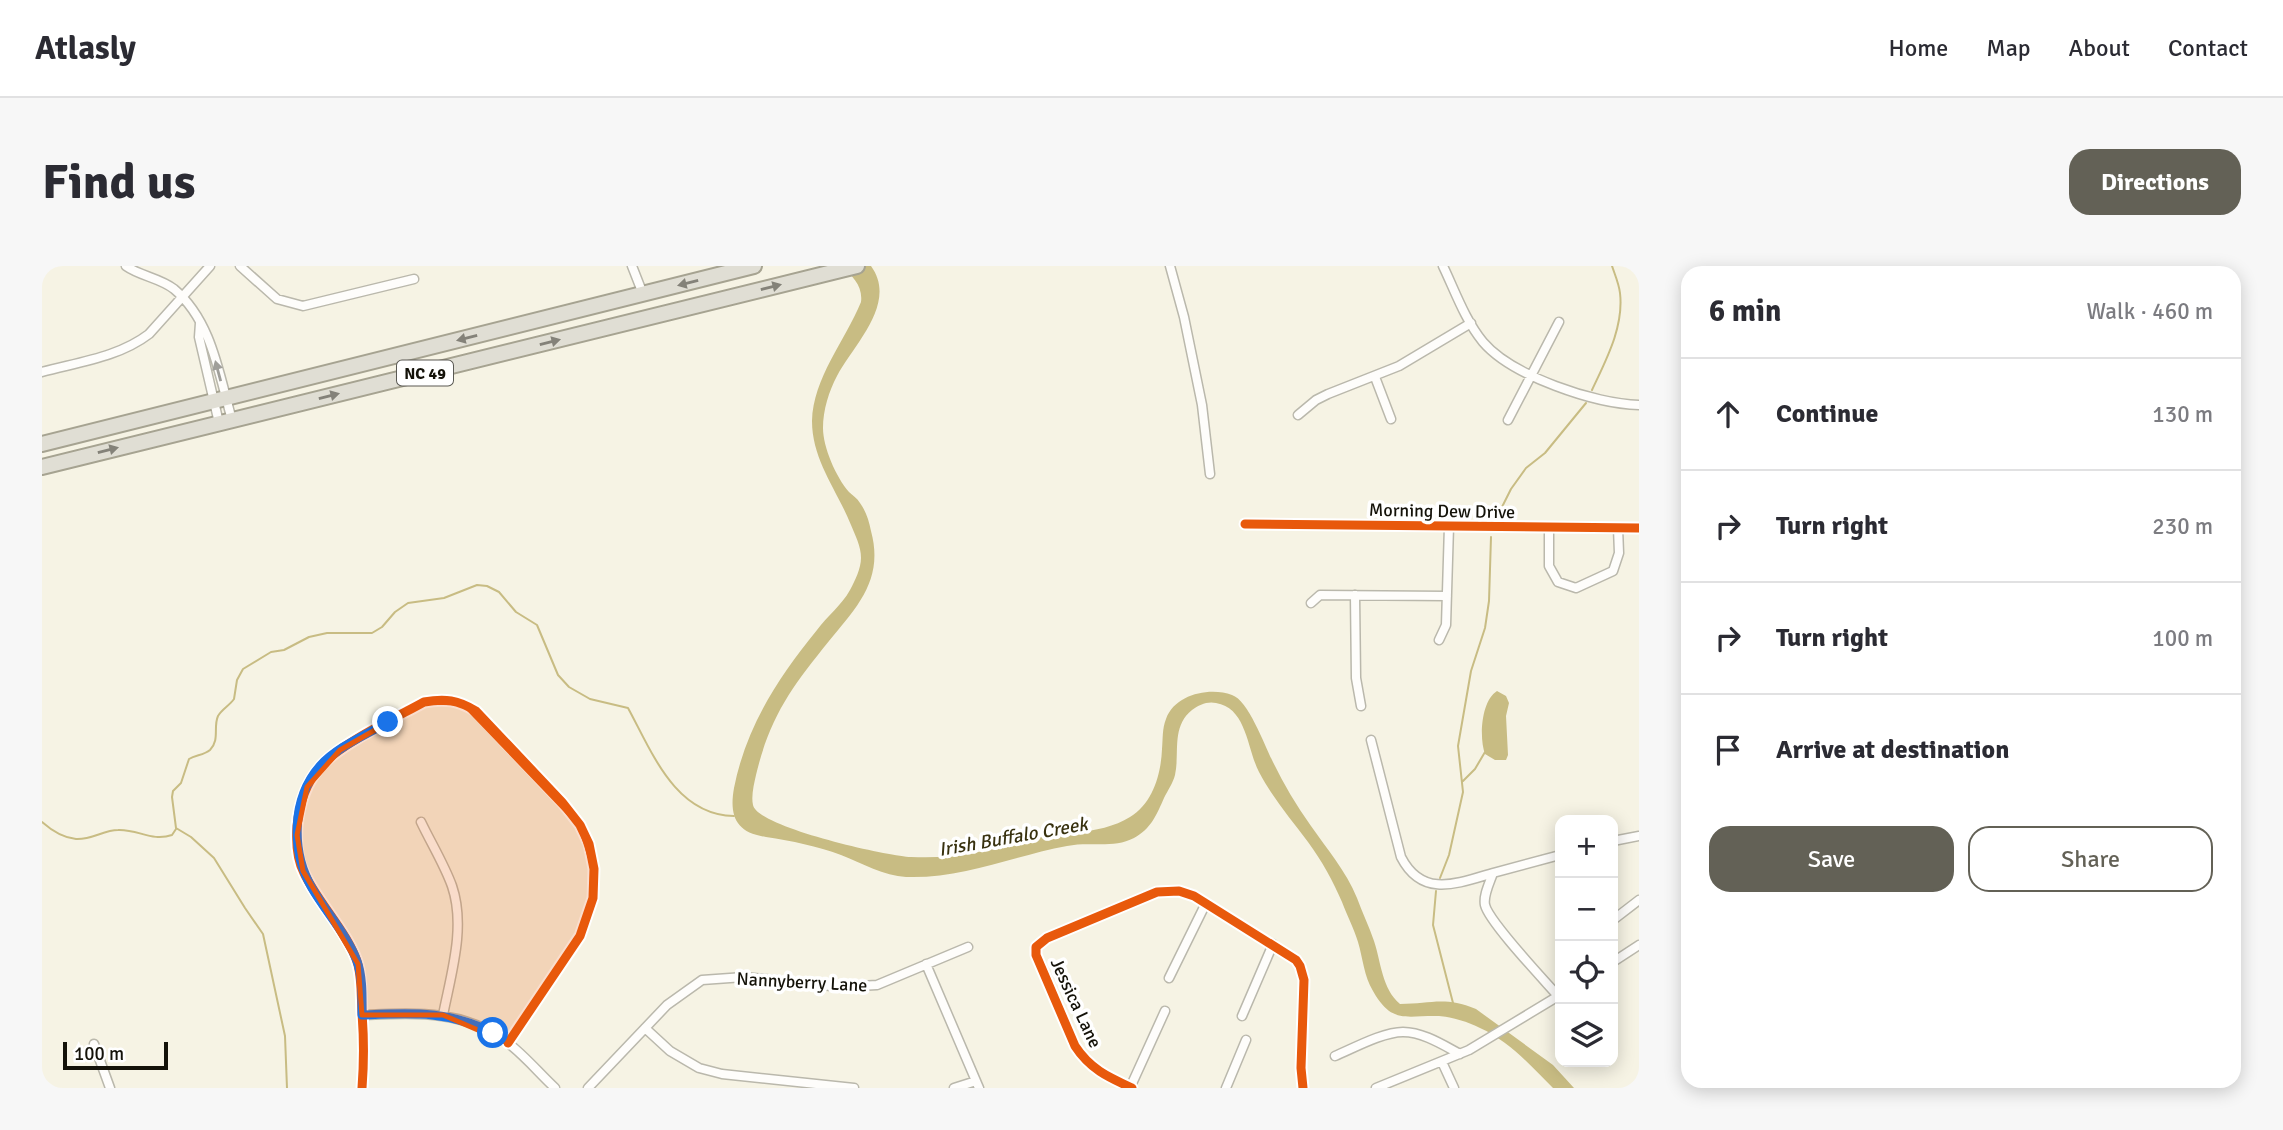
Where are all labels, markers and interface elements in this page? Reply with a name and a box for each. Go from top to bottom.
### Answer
text: Atlasly [35,28,136,69]
text: Home [1888,33,1948,63]
text: Map [1986,33,2031,63]
text: About [2069,33,2130,63]
text: Contact [2168,33,2248,63]
button: Directions [2069,149,2241,215]
text: Find us [42,152,195,212]
one-way arrow [677,278,699,289]
one-way arrow [760,281,782,292]
text: 6 min [1709,293,1781,330]
text: Walk · 460 m [2087,297,2213,326]
one-way arrow [456,333,478,344]
one-way arrow [539,336,561,347]
one-way arrow [212,359,223,381]
road number: NC 49 [397,360,453,386]
one-way arrow [318,390,340,401]
icon: ahead [1709,395,1747,433]
text: Continue [1776,398,1878,430]
text: 130 m [2152,400,2213,429]
one-way arrow [97,444,119,455]
street label: Morning Dew Drive [1369,499,1515,523]
icon: right [1709,507,1747,545]
text: Turn right [1776,510,1888,542]
text: 230 m [2152,512,2213,541]
icon: right [1709,619,1747,657]
text: Turn right [1776,622,1888,654]
text: 100 m [2152,624,2213,653]
route end [372,706,403,737]
icon: arrive [1709,731,1747,769]
text: Arrive at destination [1776,734,2009,766]
water label: Irish Buffalo Creek [937,812,1091,862]
map controls [1555,815,1618,1067]
button: + [1555,815,1618,878]
button: Save [1709,826,1954,892]
button: Share [1968,826,2213,892]
button: − [1555,878,1618,941]
button: locate [1555,941,1618,1004]
street label: Jessica Lane [1046,955,1106,1051]
street label: Nannyberry Lane [736,968,868,996]
button: layers [1555,1004,1618,1067]
route start [477,1017,508,1048]
scale bar [63,1039,168,1071]
text: 100 m [74,1042,124,1066]

